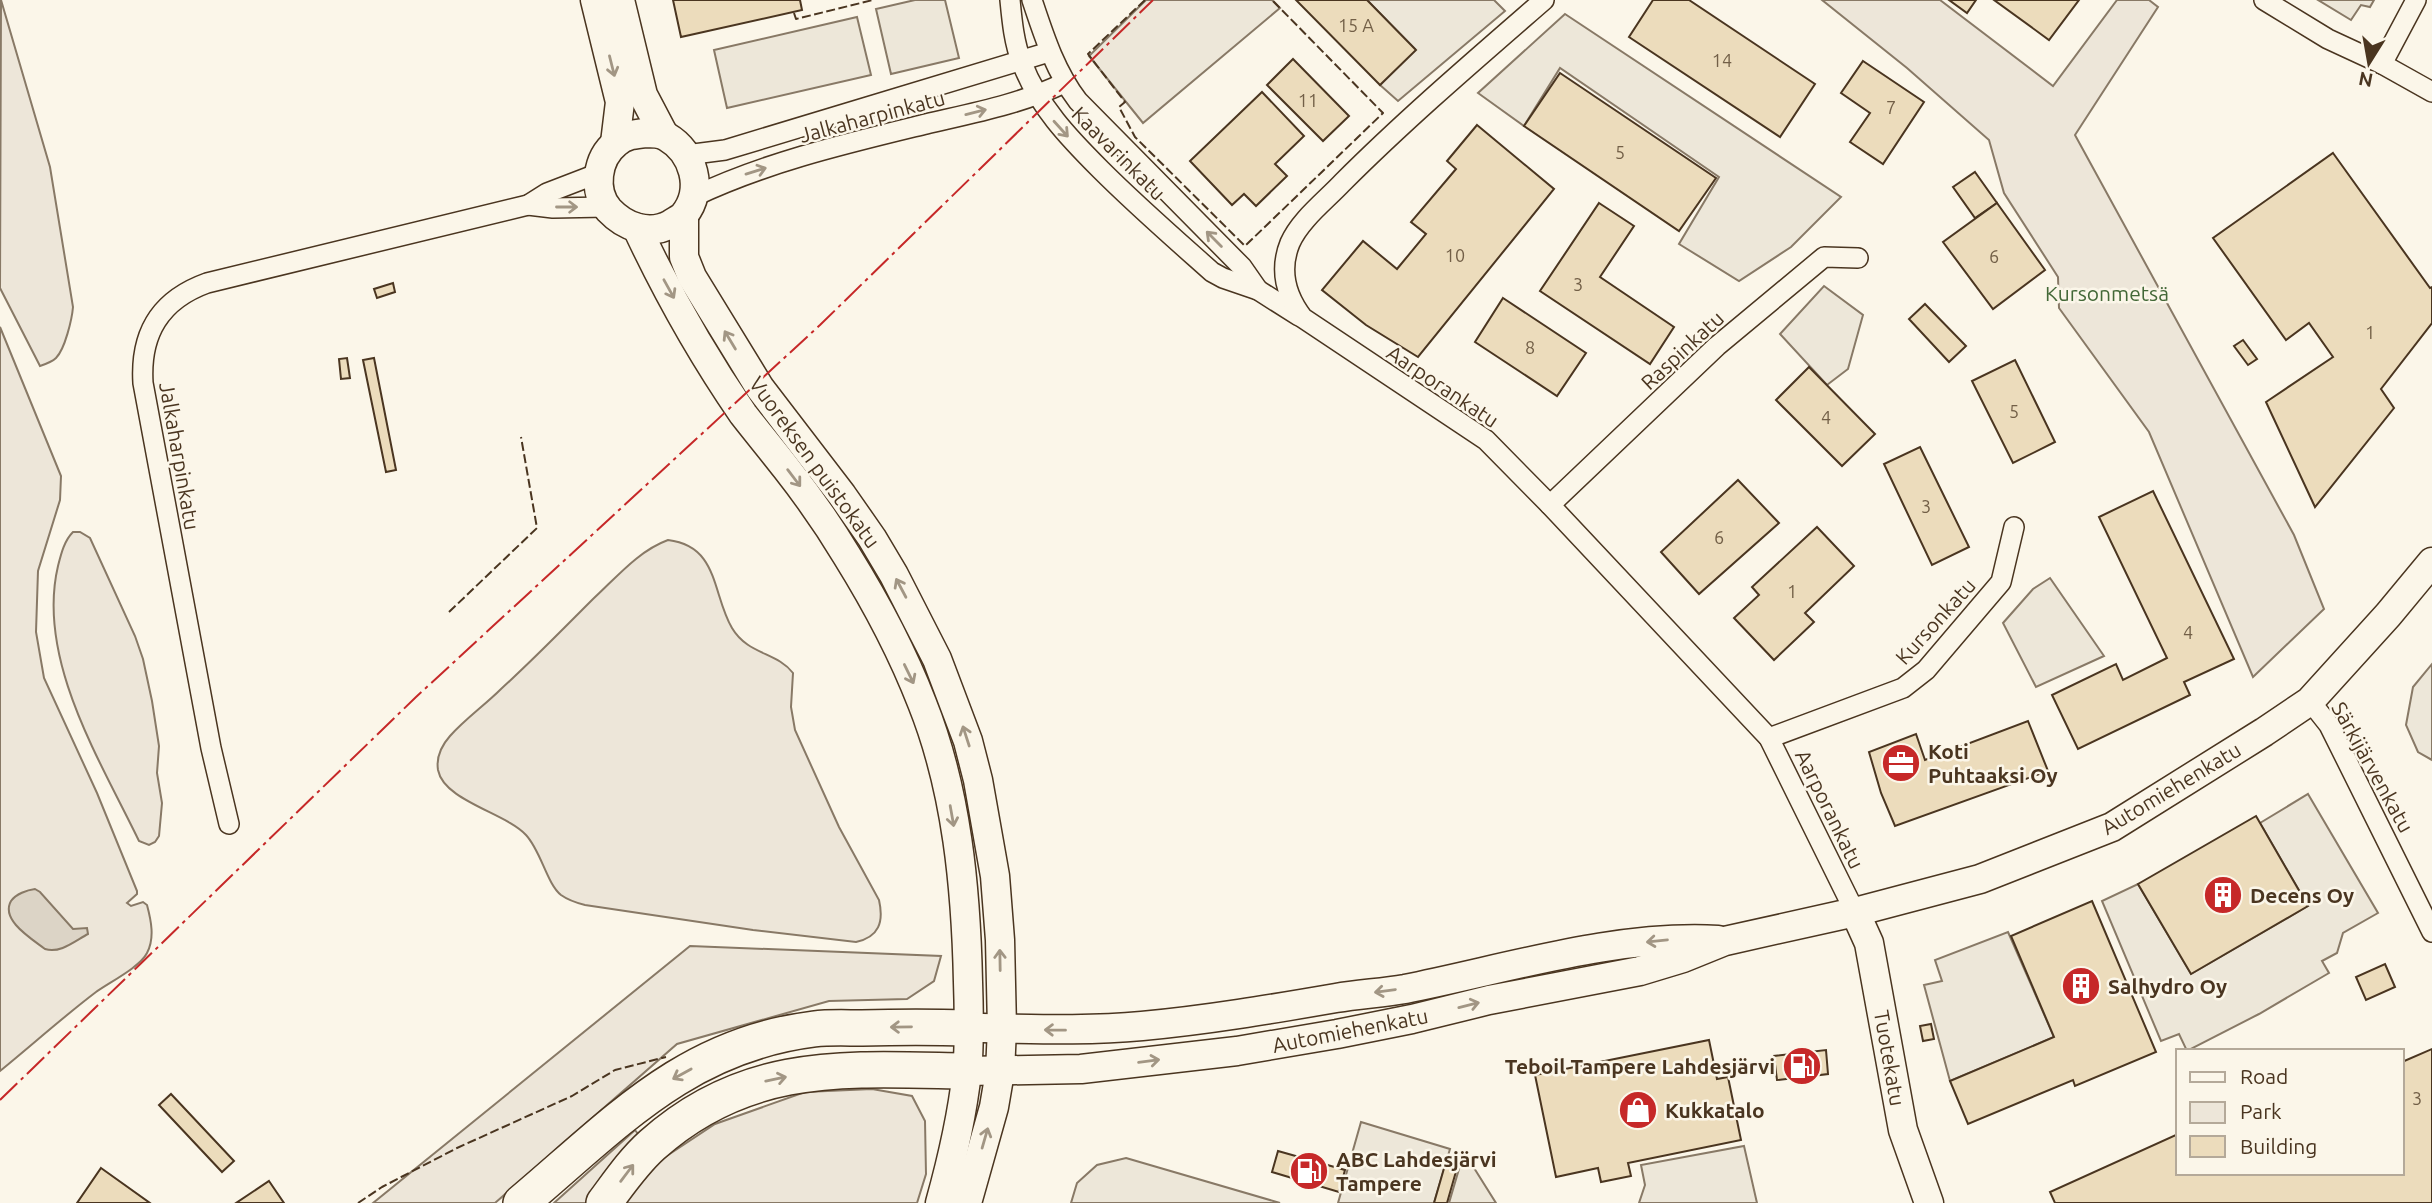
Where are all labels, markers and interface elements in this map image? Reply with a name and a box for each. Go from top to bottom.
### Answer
house number: 15 A [1338,15,1374,35]
north arrow [2334,28,2404,98]
house number: 14 [1712,50,1732,70]
one-way arrow [606,54,619,77]
text: N [2357,68,2375,92]
street label: Jalkaharpinkatu [797,85,947,147]
house number: 11 [1298,90,1318,110]
house number: 7 [1886,97,1896,117]
street label: Kaavarinkatu [1067,101,1171,205]
one-way arrow [964,105,986,118]
one-way arrow [1053,120,1069,138]
house number: 5 [1615,142,1625,162]
one-way arrow [745,164,767,177]
one-way arrow [555,201,578,214]
one-way arrow [1205,230,1222,247]
house number: 10 [1445,245,1465,265]
house number: 6 [1989,246,1999,266]
house number: 3 [1573,274,1583,294]
one-way arrow [662,278,676,298]
park label: Kursonmetsä [2045,281,2169,305]
street label: Raspinkatu [1636,306,1728,394]
house number: 1 [2365,322,2375,342]
one-way arrow [723,331,737,351]
house number: 8 [1525,337,1535,357]
street label: Aarporankatu [1383,340,1503,432]
street label: Vuoreksen puistokatu [745,372,885,552]
street label: Jalkaharpinkatu [155,380,205,532]
house number: 5 [2009,401,2019,421]
house number: 4 [1821,407,1831,427]
one-way arrow [787,468,801,487]
house number: 3 [1921,496,1931,516]
house number: 6 [1714,527,1724,547]
street label: Kursonkatu [1890,573,1980,669]
one-way arrow [893,578,907,599]
house number: 1 [1787,581,1797,601]
house number: 4 [2183,622,2193,642]
one-way arrow [902,663,916,684]
street label: Särkijärvenkatu [2327,698,2419,836]
one-way arrow [959,725,972,747]
street label: Automiehenkatu [2097,737,2245,839]
place label: Koti Puhtaaksi Oy [1928,739,2058,787]
office icon: Koti Puhtaaksi Oy [1880,742,1922,784]
street label: Aarporankatu [1791,746,1869,872]
one-way arrow [946,804,960,827]
building icon: Decens Oy [2202,874,2244,916]
place label: Decens Oy [2250,883,2354,907]
one-way arrow [1646,934,1668,947]
one-way arrow [994,949,1007,972]
building icon: Salhydro Oy [2060,965,2102,1007]
place label: Salhydro Oy [2108,974,2227,998]
one-way arrow [1374,985,1397,998]
one-way arrow [1457,998,1480,1011]
street label: Automiehenkatu [1270,1003,1430,1057]
street label: Tuotekatu [1870,1008,1910,1108]
one-way arrow [890,1020,913,1034]
one-way arrow [1043,1023,1066,1036]
fuel station icon: Teboil Tampere Lahdesjärvi [1781,1045,1823,1087]
legend [2176,1049,2404,1175]
place label: Teboil Tampere Lahdesjärvi [1505,1054,1775,1078]
one-way arrow [1137,1055,1159,1068]
text: Road [2240,1064,2288,1088]
one-way arrow [672,1068,693,1081]
one-way arrow [764,1071,787,1085]
house number: 3 [2412,1088,2422,1108]
shop icon: Kukkatalo [1617,1089,1659,1131]
place label: Kukkatalo [1665,1098,1765,1122]
text: Park [2240,1099,2282,1123]
one-way arrow [979,1127,992,1150]
text: Building [2240,1134,2317,1158]
place label: ABC Lahdesjärvi Tampere [1336,1147,1497,1195]
fuel station icon: ABC Lahdesjärvi Tampere [1288,1150,1330,1192]
one-way arrow [619,1164,634,1182]

